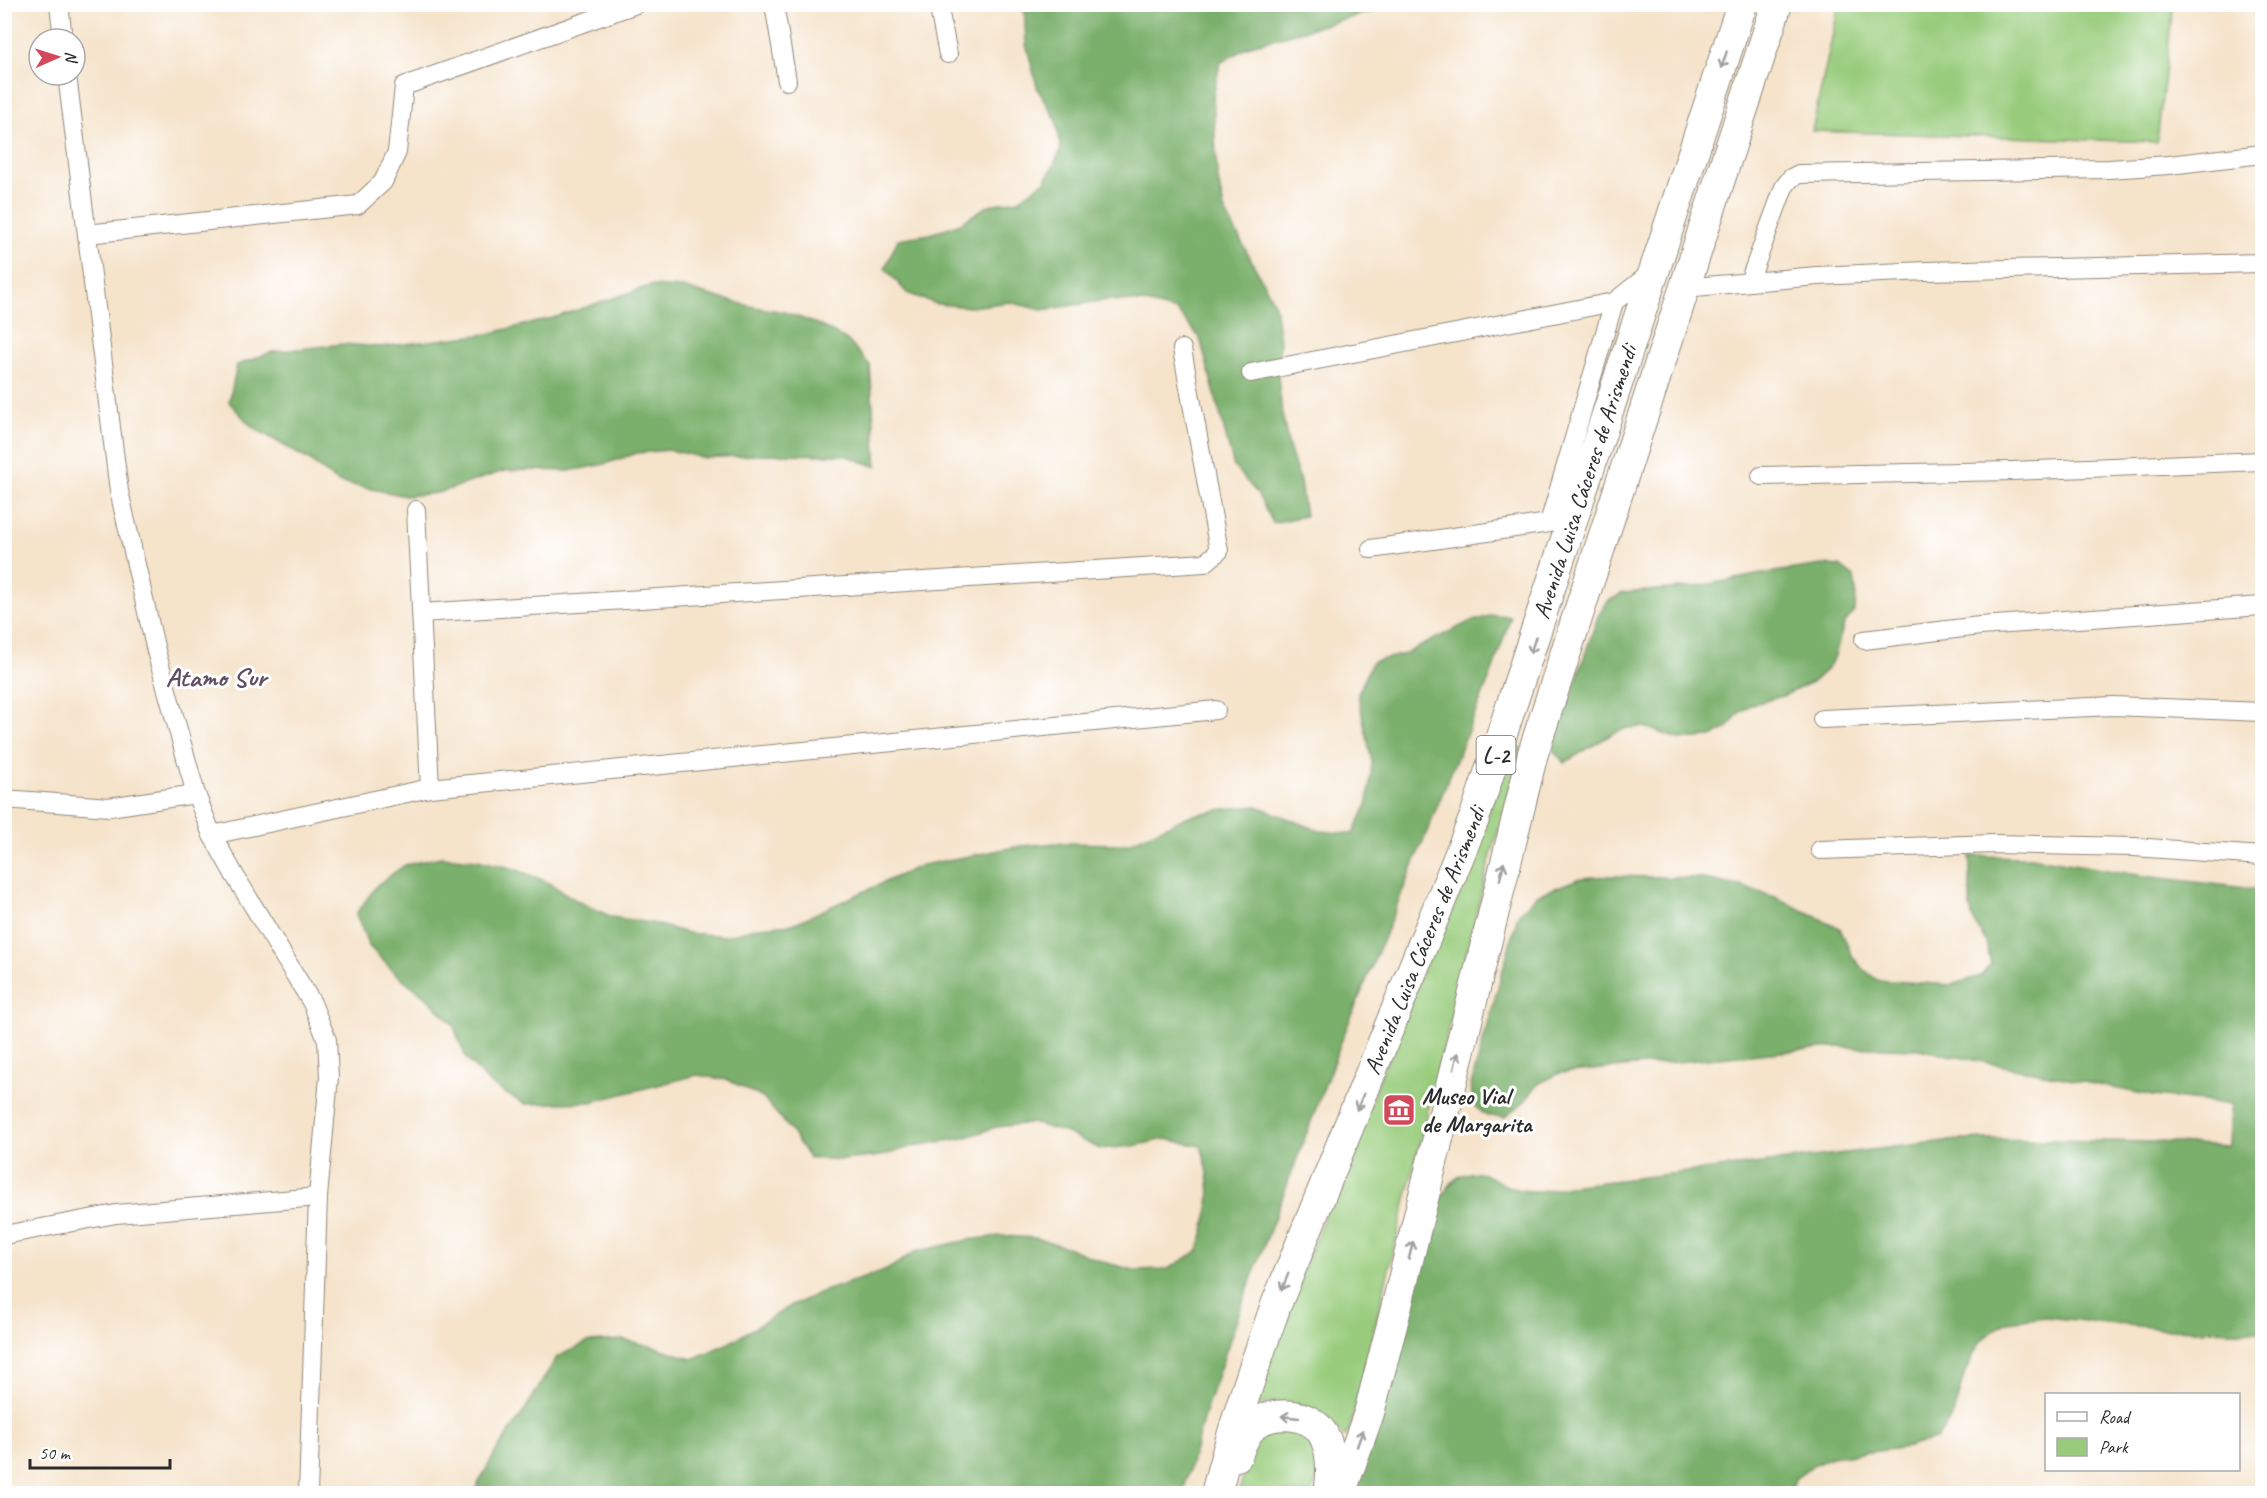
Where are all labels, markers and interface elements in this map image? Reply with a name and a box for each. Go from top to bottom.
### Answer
north arrow [27,27,87,87]
one-way arrow [1718,50,1729,69]
text: N [61,51,81,65]
street label: Avenida Luisa Cáceres de Arismendi [1526,338,1645,622]
one-way arrow [1526,635,1537,654]
district label: Atamo Sur [166,660,270,694]
road number: L-2 [1476,736,1516,774]
street label: Avenida Luisa Cáceres de Arismendi [1357,800,1493,1079]
one-way arrow [1497,862,1509,881]
one-way arrow [1451,1051,1463,1070]
place label: Museo Vial de Margarita [1422,1081,1534,1139]
one-way arrow [1353,1092,1365,1110]
museum icon: Museo Vial de Margarita [1381,1092,1417,1128]
one-way arrow [1405,1241,1417,1260]
one-way arrow [1279,1272,1290,1291]
legend [2045,1393,2240,1471]
text: Road [2099,1406,2132,1428]
one-way arrow [1280,1411,1300,1422]
one-way arrow [1355,1429,1366,1448]
scale bar [30,1432,170,1470]
text: Park [2099,1436,2129,1458]
text: 50 m [39,1442,72,1464]

